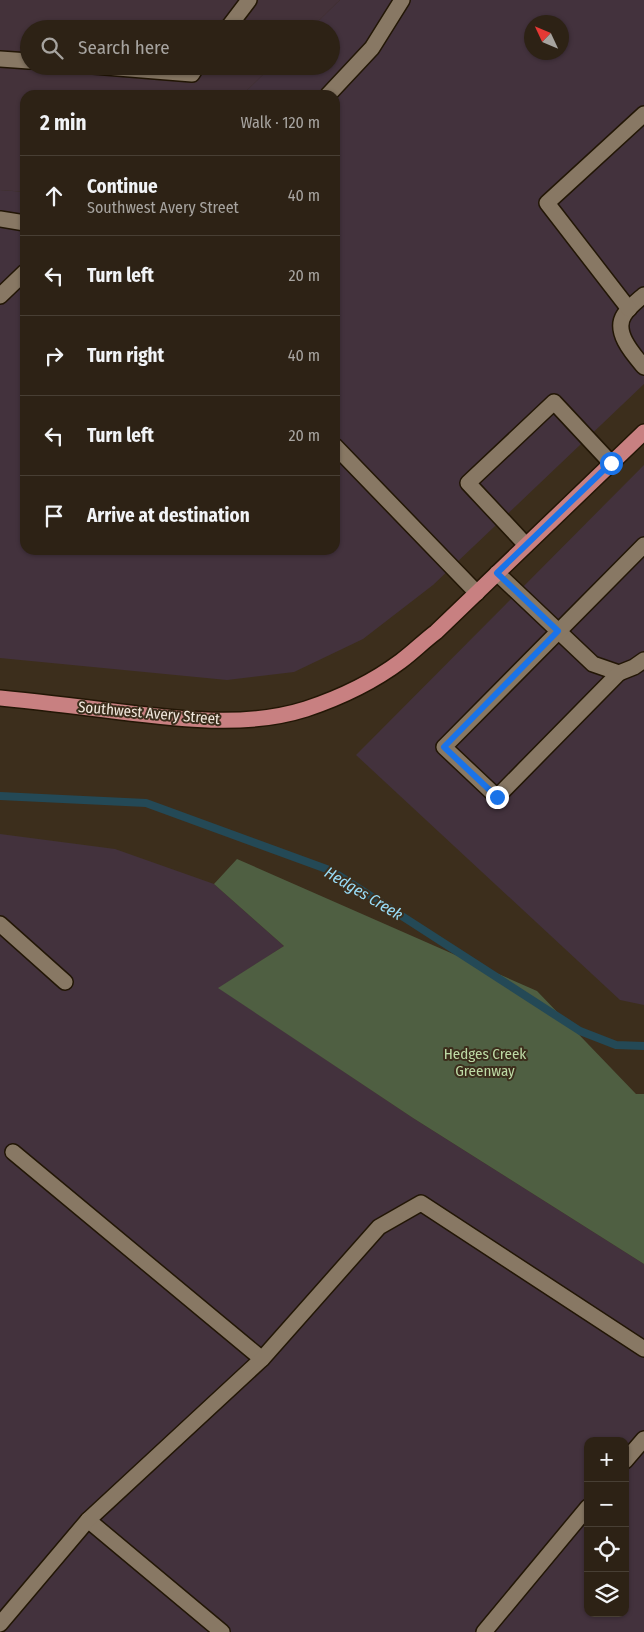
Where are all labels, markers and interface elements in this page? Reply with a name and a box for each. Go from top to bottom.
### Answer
north arrow [524,15,569,60]
search box [20,20,340,75]
icon: search [38,34,66,62]
text: Search here [78,36,170,59]
text: 2 min [40,110,87,136]
text: Walk · 120 m [241,113,320,132]
text: Continue [87,175,158,198]
icon: ahead [40,182,68,210]
text: 40 m [288,186,320,205]
text: Southwest Avery Street [87,198,239,217]
icon: left [40,262,68,290]
text: Turn left [87,264,154,287]
text: 20 m [289,266,320,285]
icon: right [40,342,68,370]
text: Turn right [87,344,164,367]
text: 40 m [288,346,320,365]
icon: left [40,422,68,450]
text: Turn left [87,424,154,447]
text: 20 m [289,426,320,445]
route start [600,452,623,475]
icon: arrive [40,502,68,530]
text: Arrive at destination [87,504,250,527]
street label: Southwest Avery Street [77,698,221,728]
route end [486,786,509,809]
water label: Hedges Creek [321,863,406,924]
park label: Hedges Creek Greenway [444,1045,526,1080]
map controls [584,1437,629,1617]
button: + [584,1437,629,1482]
button: − [584,1482,629,1527]
button: locate [584,1527,629,1572]
button: layers [584,1572,629,1617]

